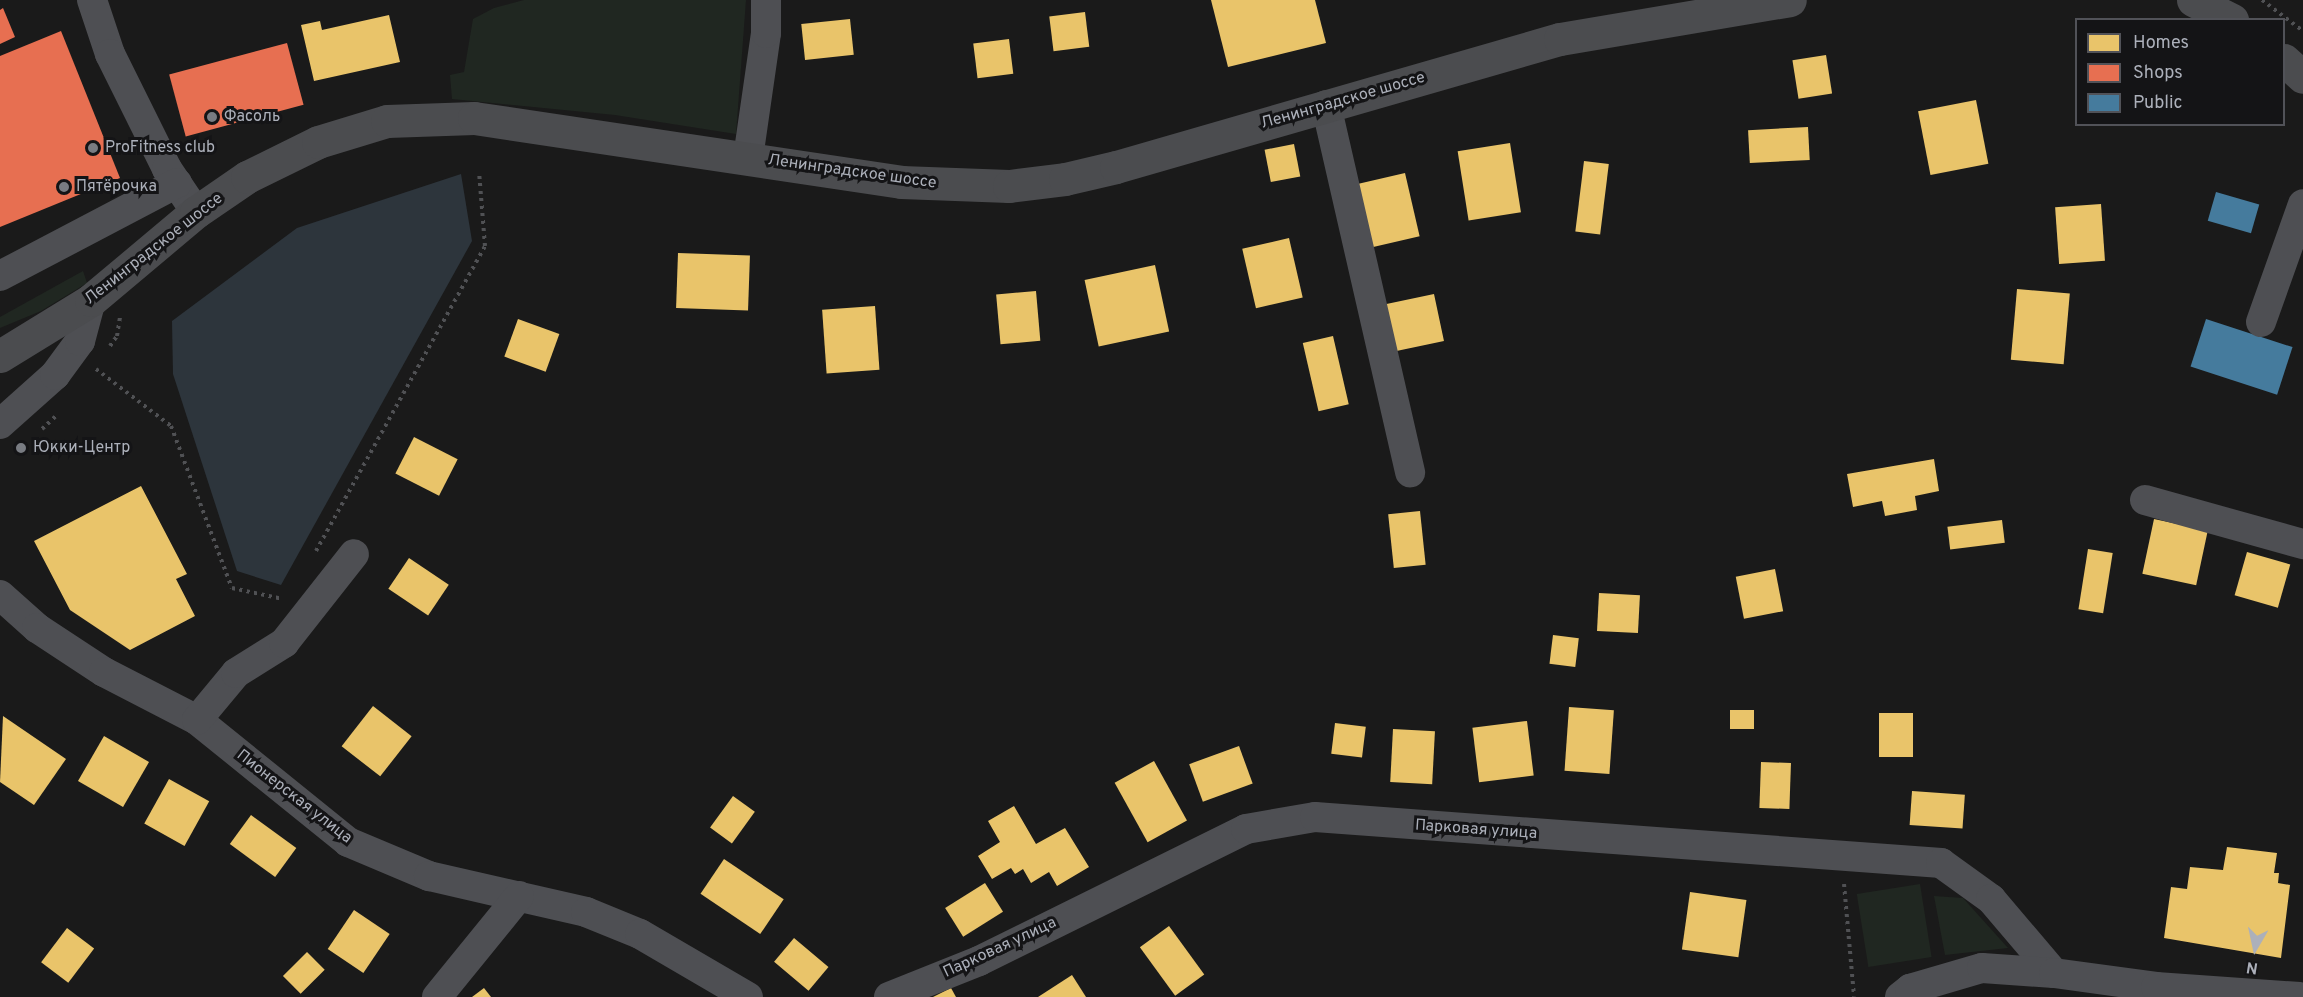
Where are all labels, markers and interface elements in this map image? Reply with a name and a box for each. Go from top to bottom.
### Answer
legend [2075,18,2285,126]
text: Homes [2133,32,2189,55]
text: Shops [2133,62,2183,85]
street label: Ленинградское шоссе [1259,68,1427,134]
text: Public [2133,92,2183,115]
place label: Фасоль [224,107,280,127]
marker: Фасоль [205,110,219,124]
place label: ProFitness club [105,138,215,158]
marker: ProFitness club [86,141,100,155]
street label: Ленинградское шоссе [766,151,938,193]
place label: Пятёрочка [76,177,157,197]
marker: Пятёрочка [57,180,71,194]
street label: Ленинградское шоссе [81,189,227,309]
place label: Юкки-Центр [33,438,130,458]
marker: Юкки-Центр [14,441,28,455]
street label: Пионерская улица [232,746,356,848]
street label: Парковая улица [1414,816,1538,844]
street label: Парковая улица [940,913,1060,983]
north arrow [2225,919,2285,979]
text: N [2245,956,2259,978]

